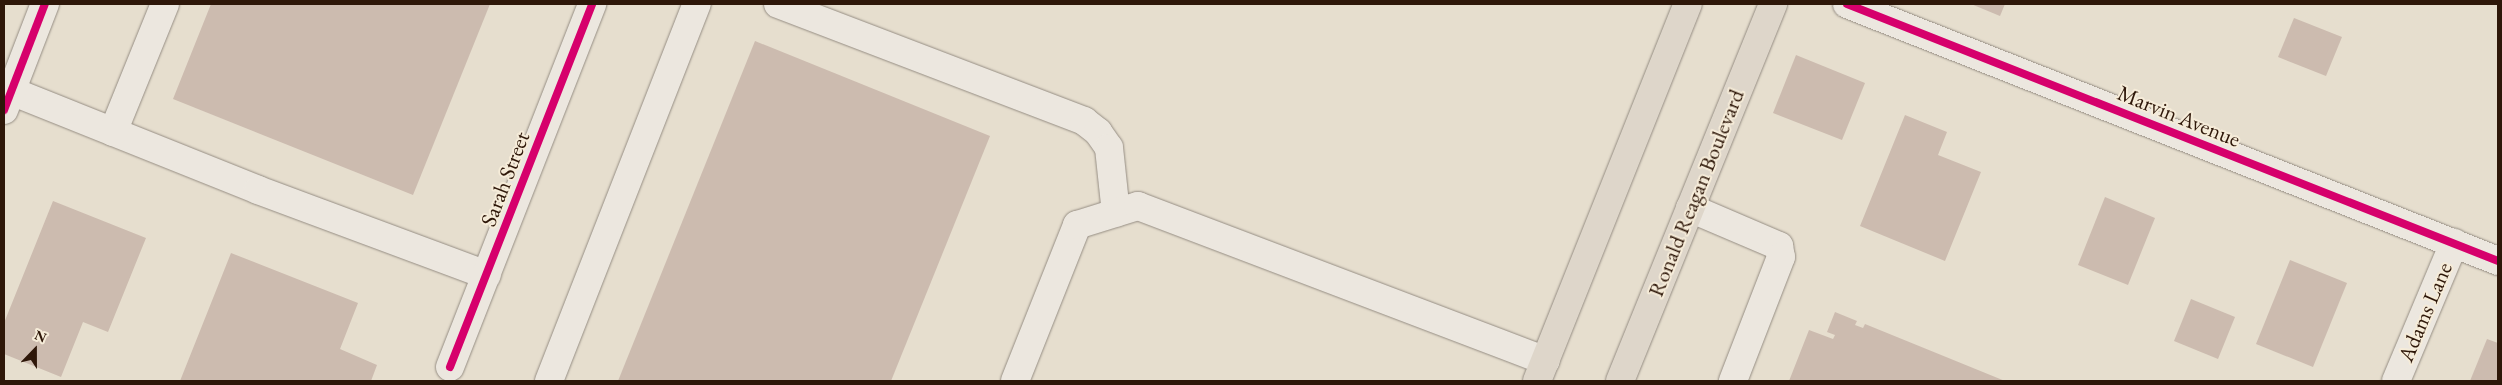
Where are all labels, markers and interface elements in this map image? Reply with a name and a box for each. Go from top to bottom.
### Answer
street label: Marvin Avenue [2114,79,2244,153]
street label: Ronald Reagan Boulevard [1642,86,1750,300]
street label: Sarah Street [475,128,535,230]
street label: Adams Lane [2392,258,2458,366]
north arrow [10,325,60,375]
text: N [32,326,49,347]

